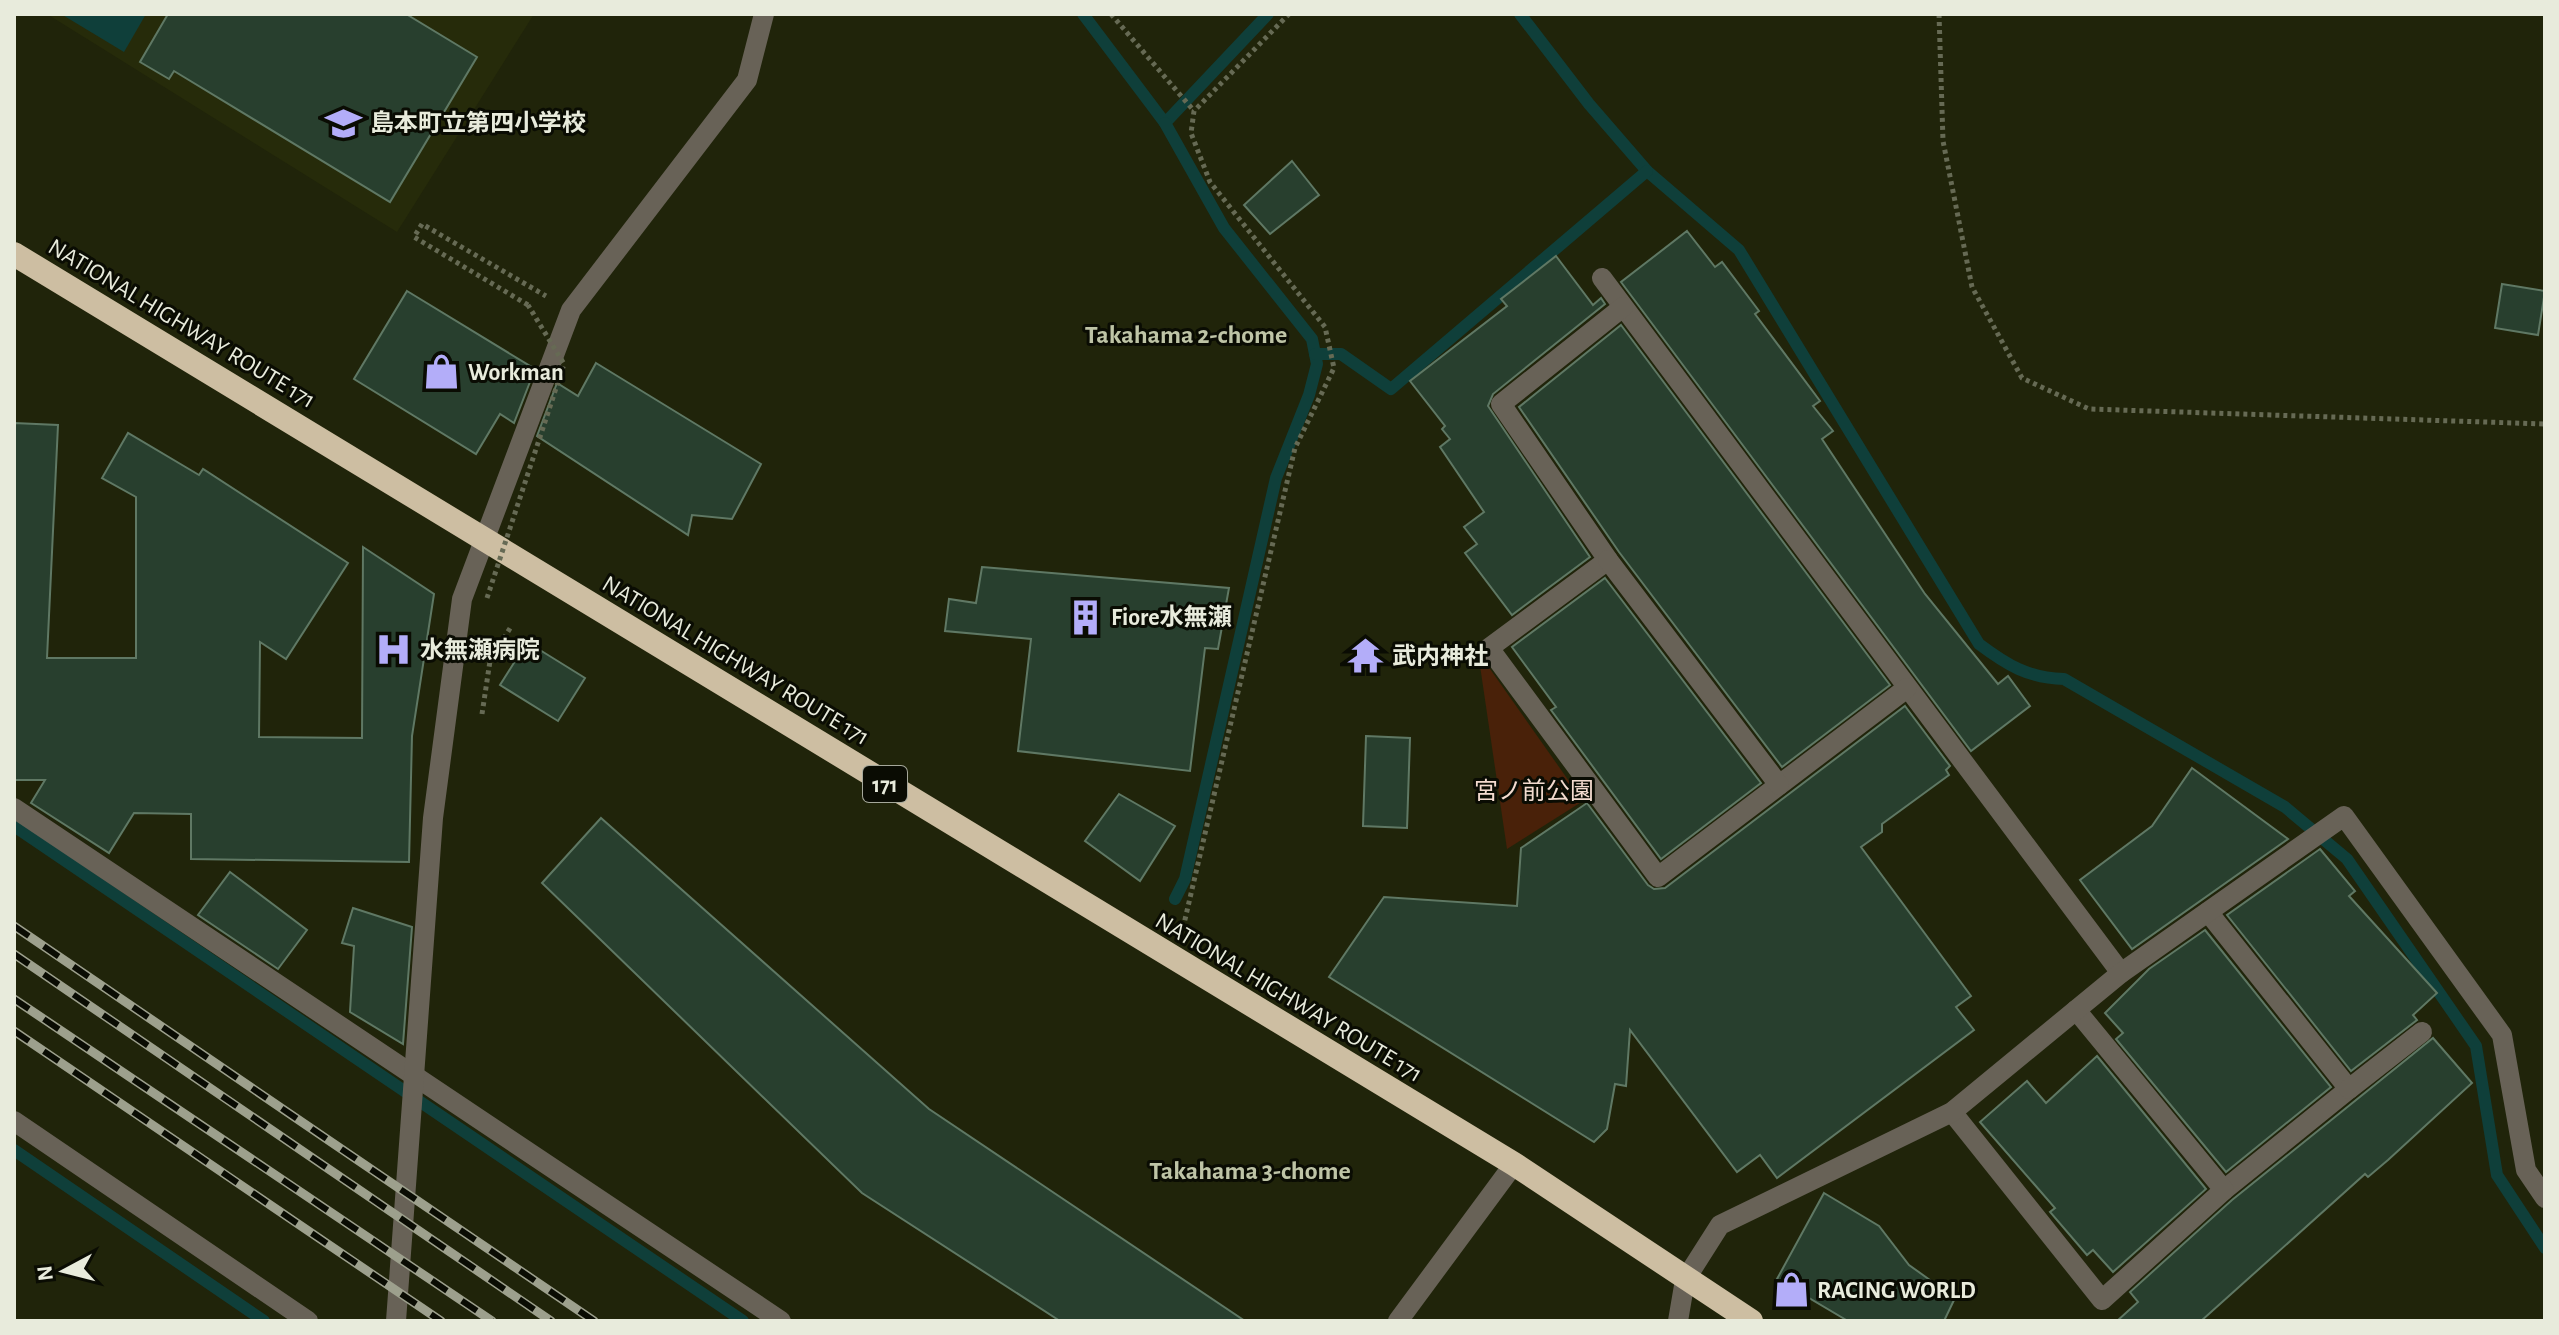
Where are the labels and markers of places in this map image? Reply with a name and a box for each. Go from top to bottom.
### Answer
school or university icon: 島本町立第四小学校 [325,104,363,142]
place label: 島本町立第四小学校 [370,110,586,136]
shop icon: Workman [423,353,461,391]
place label: Workman [468,361,564,385]
building icon: Fiore水無瀬 [1066,598,1104,636]
place label: Fiore水無瀬 [1111,604,1232,630]
hospital icon: 水無瀬病院 [375,631,413,669]
place label: 水無瀬病院 [420,637,540,663]
temple icon: 武内神社 [1347,637,1385,675]
place label: 武内神社 [1392,643,1488,669]
shop icon: RACING WORLD [1772,1271,1810,1309]
place label: RACING WORLD [1817,1279,1976,1303]

